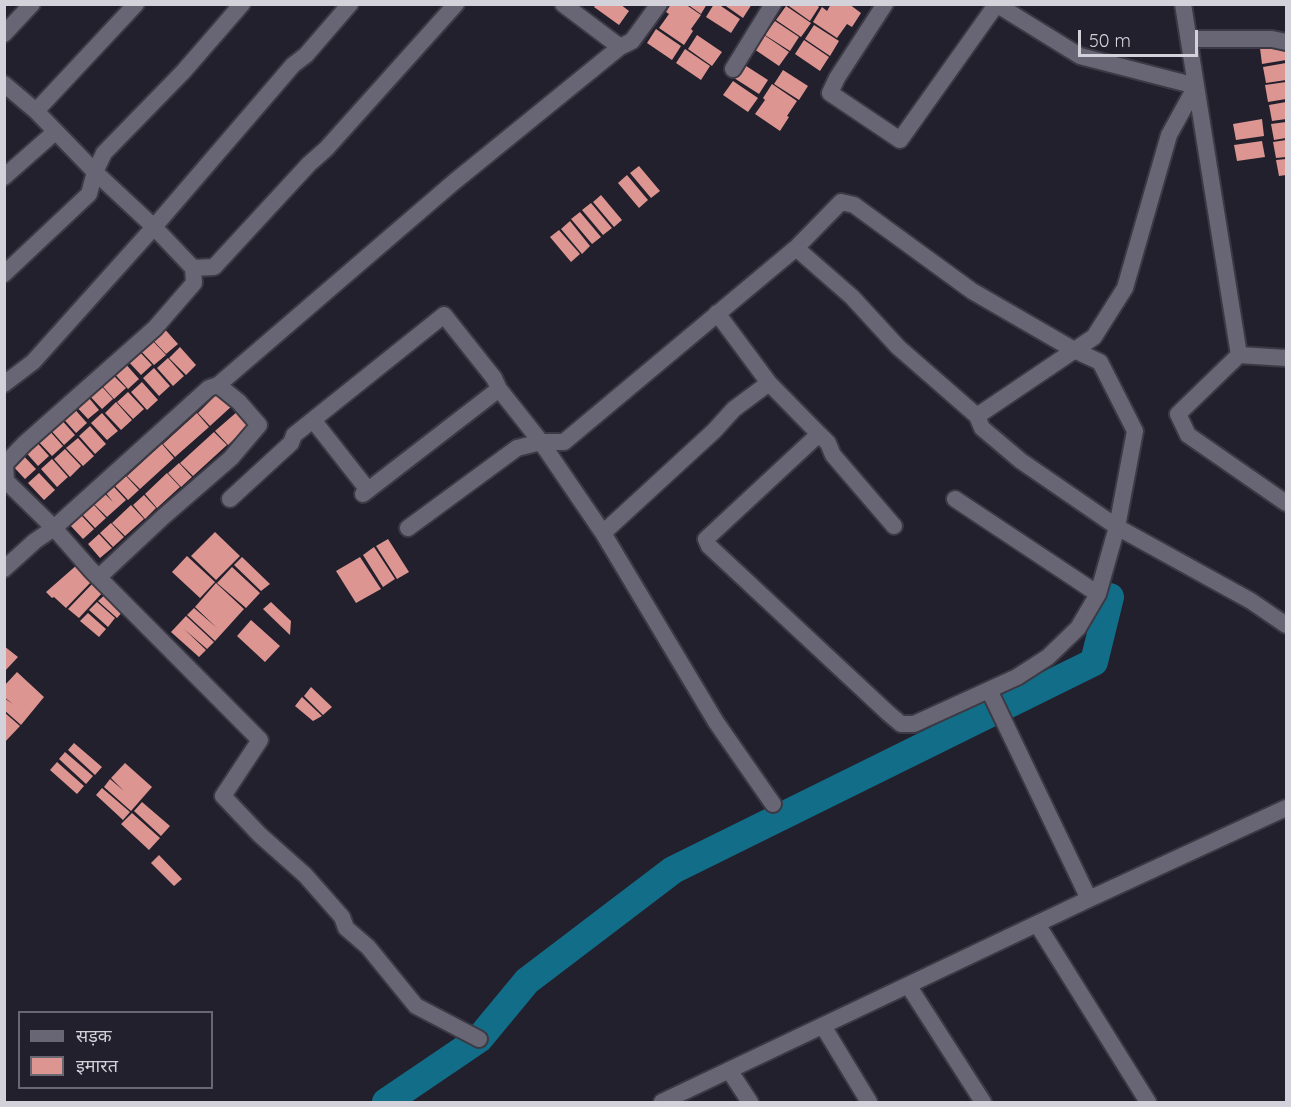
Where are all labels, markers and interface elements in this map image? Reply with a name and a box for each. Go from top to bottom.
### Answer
scale bar [1081,18,1201,56]
text: 50 m [1089,29,1131,52]
legend [18,1011,213,1089]
text: सड़क [76,1024,112,1047]
text: इमारत [76,1054,118,1077]

